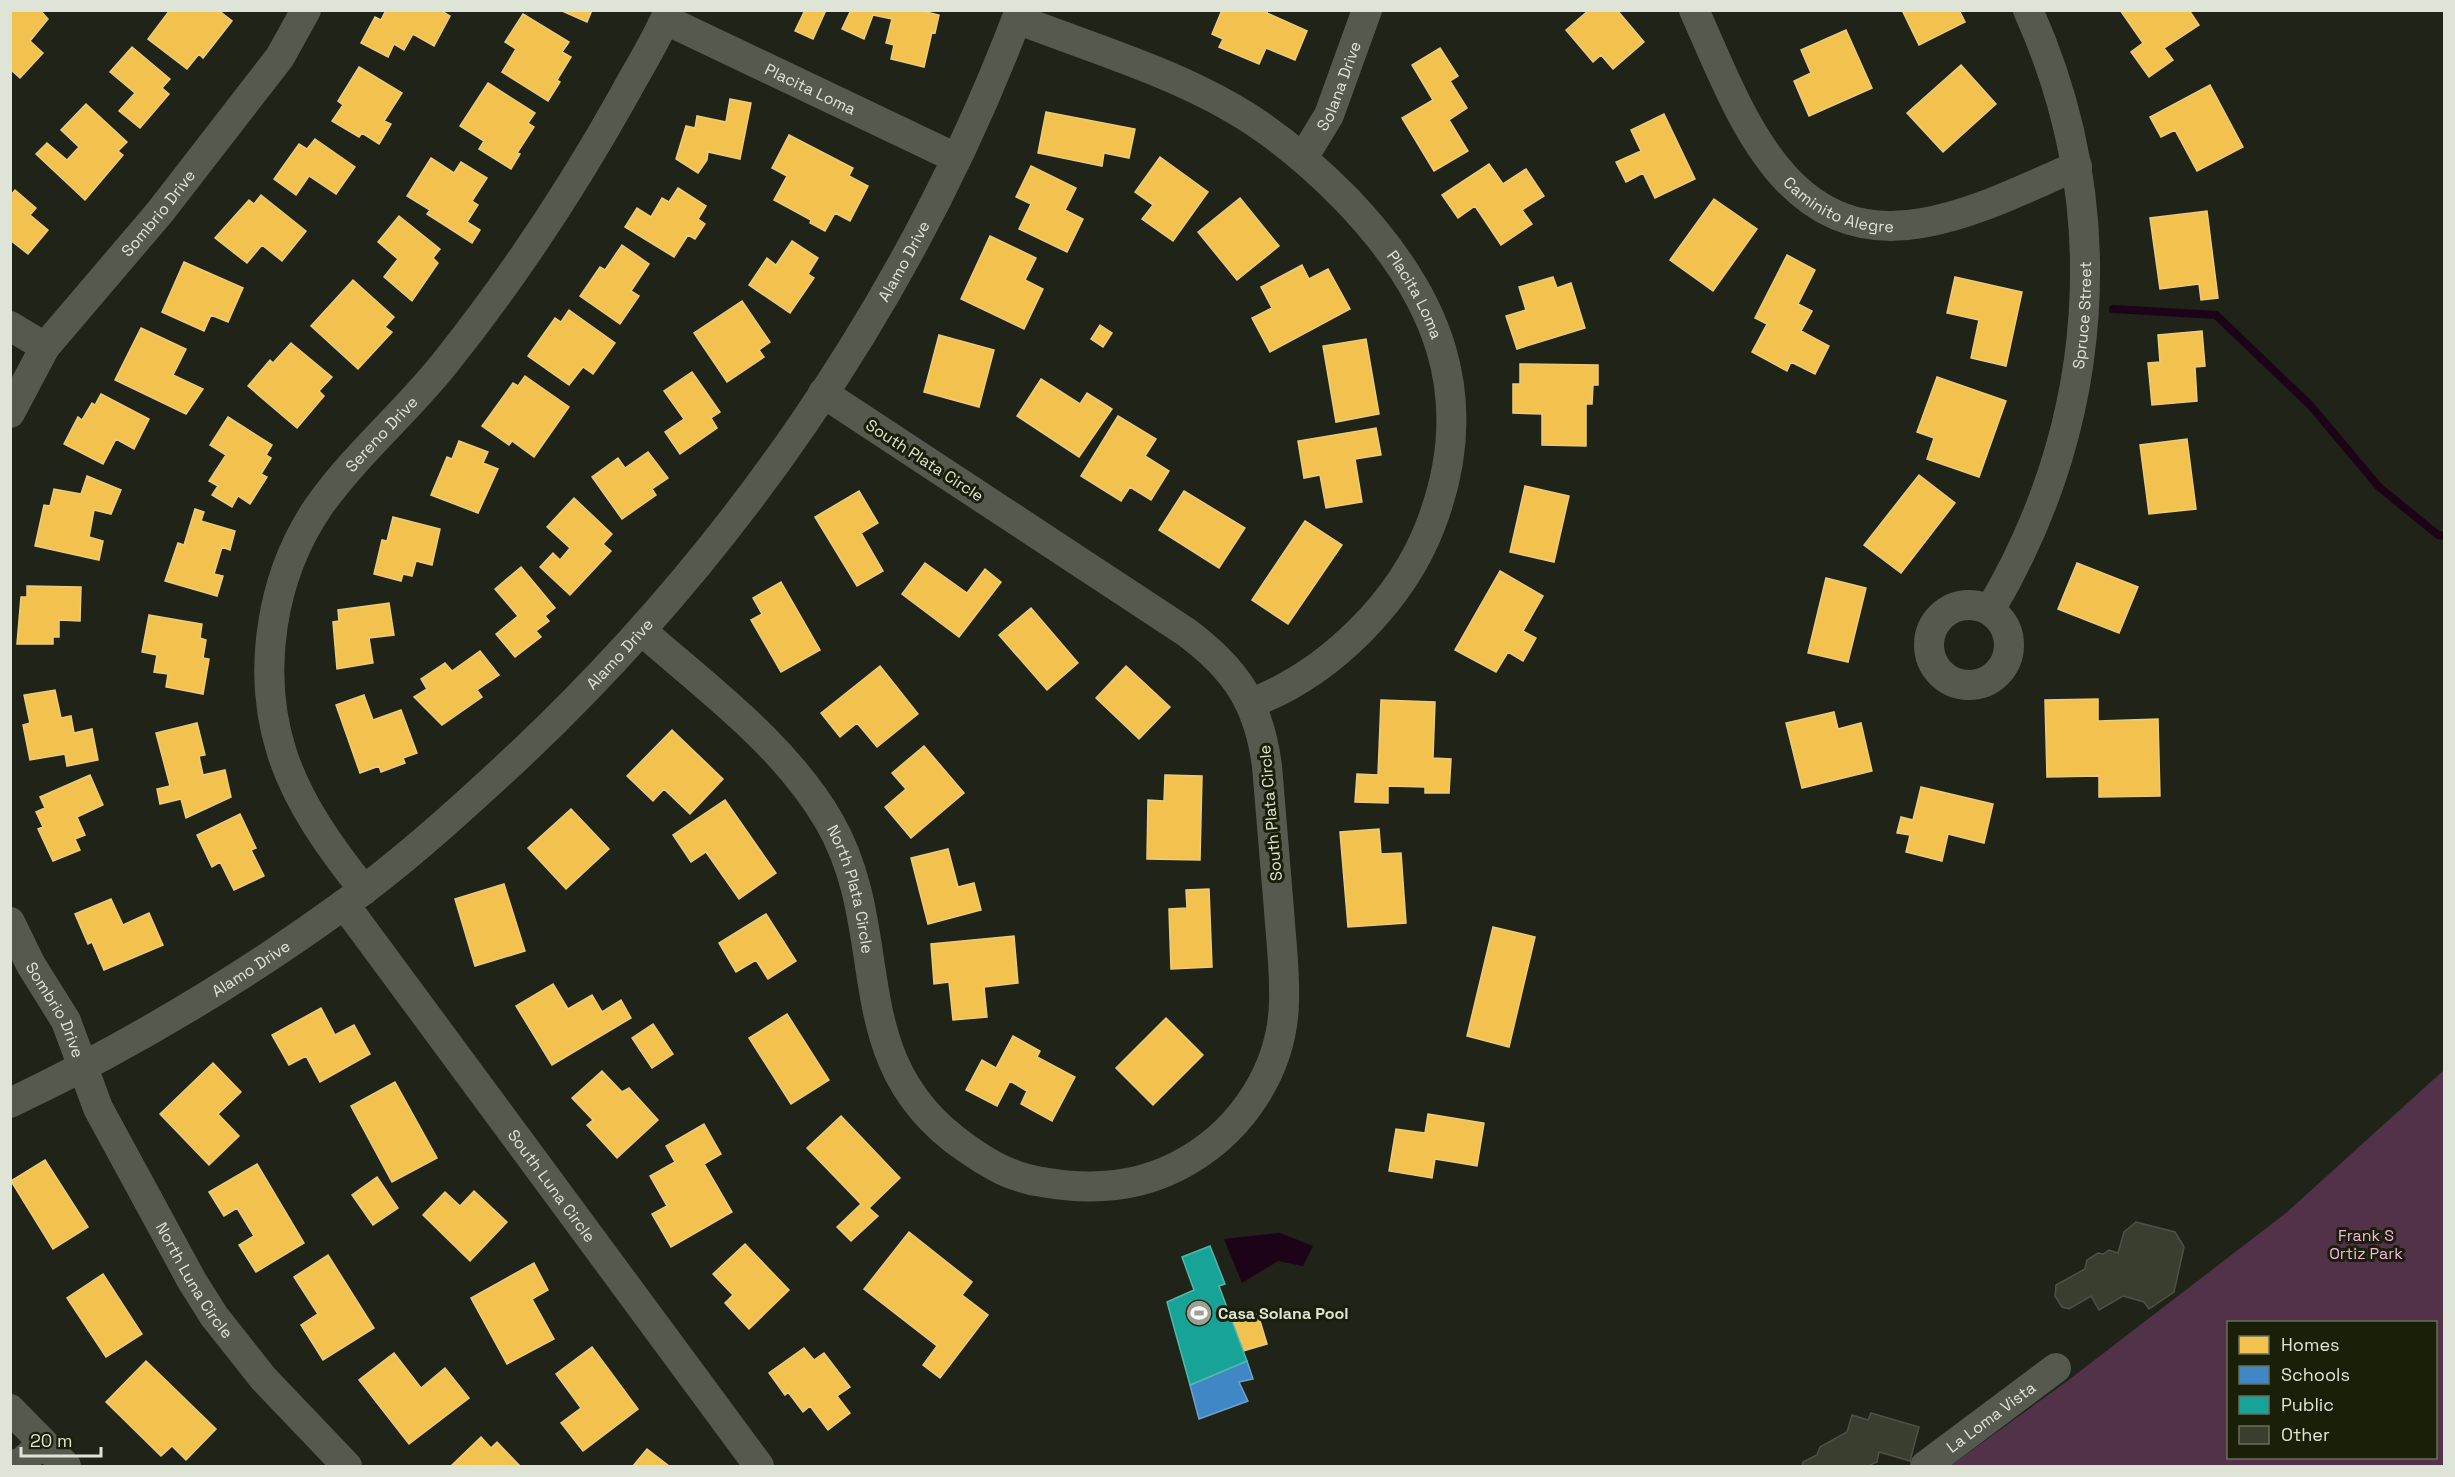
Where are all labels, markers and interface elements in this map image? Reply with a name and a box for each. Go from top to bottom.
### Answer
street label: Solana Drive [1312,38,1366,135]
street label: Placita Loma [761,59,859,120]
street label: Sombrio Drive [117,166,200,261]
street label: Caminito Alegre [1779,172,1894,237]
street label: Alamo Drive [873,217,935,306]
street label: Placita Loma [1382,246,1447,342]
street label: Spruce Street [2068,261,2096,371]
street label: Sereno Drive [341,392,422,477]
street label: South Plata Circle [862,414,988,506]
street label: Alamo Drive [582,614,658,694]
street label: South Plata Circle [1254,744,1287,882]
street label: North Plata Circle [822,821,878,955]
street label: Alamo Drive [208,935,294,1002]
street label: Sombrio Drive [21,958,89,1061]
street label: South Luna Circle [503,1125,600,1247]
street label: North Luna Circle [151,1219,238,1343]
park label: Frank S Ortiz Park [2329,1225,2403,1264]
sports icon: Casa Solana Pool [1184,1298,1214,1328]
place label: Casa Solana Pool [1218,1303,1349,1324]
legend [2227,1321,2437,1459]
text: Homes [2281,1333,2340,1356]
text: Schools [2281,1363,2350,1386]
street label: La Loma Vista [1942,1377,2040,1457]
text: Public [2281,1393,2334,1416]
scale bar [21,1420,100,1458]
text: Other [2281,1423,2330,1446]
text: 20 m [30,1429,73,1452]

